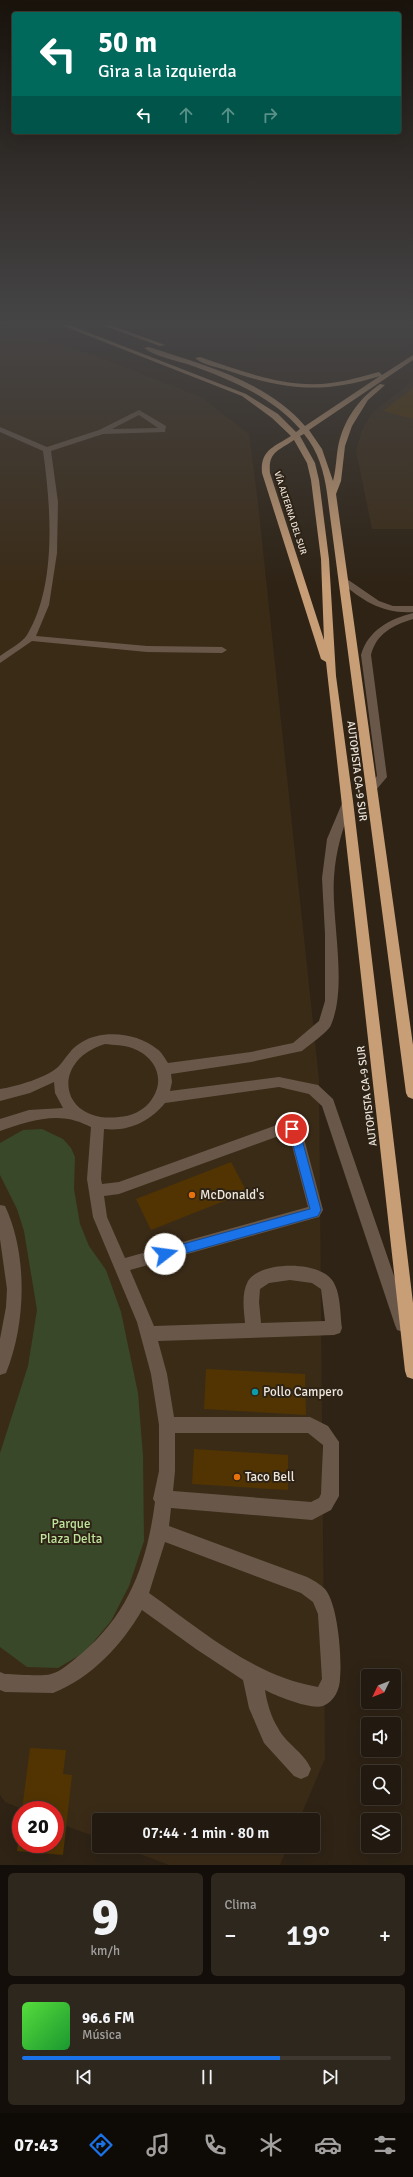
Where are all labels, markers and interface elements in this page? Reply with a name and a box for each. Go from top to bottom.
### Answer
text: 50 m [98,26,157,60]
icon: left [32,28,84,80]
text: Gira a la izquierda [98,60,237,82]
icon: left [133,104,155,126]
icon: ahead [175,104,197,126]
icon: ahead [217,104,239,126]
icon: right [259,104,281,126]
street label: VÍA ALTERNA DEL SUR [271,469,311,557]
street label: AUTOPISTA CA-9 SUR [344,720,370,822]
street label: AUTOPISTA CA-9 SUR [354,1045,380,1147]
pin [275,1112,309,1146]
icon: arrive [281,1118,303,1140]
place label: McDonald's [200,1187,265,1203]
marker: McDonald's [187,1190,197,1200]
position arrow [144,1233,186,1275]
place label: Pollo Campero [263,1384,343,1400]
marker: Pollo Campero [250,1387,260,1397]
place label: Taco Bell [245,1469,295,1485]
marker: Taco Bell [232,1472,242,1482]
park label: Parque Plaza Delta [40,1516,102,1547]
north arrow [361,1669,401,1709]
map controls [361,1669,401,1853]
button: sound [361,1717,401,1757]
button: search [361,1765,401,1805]
speed limit sign: 20 [12,1801,64,1853]
button: layers [361,1813,401,1853]
text: 07:44 · 1 min · 80 m [143,1824,269,1842]
text: 9 [91,1885,119,1949]
text: Clima [225,1897,257,1913]
text: 19° [286,1917,330,1954]
text: − [225,1922,236,1949]
text: + [379,1922,391,1949]
text: km/h [91,1943,120,1959]
text: 96.6 FM [82,2009,134,2027]
text: Música [82,2027,122,2043]
icon: previous [73,2066,95,2088]
icon: pause [196,2066,218,2088]
icon: next [319,2066,341,2088]
icon: directions [87,2131,115,2159]
icon: music [144,2131,172,2159]
icon: phone [201,2131,229,2159]
icon: climate [257,2131,285,2159]
icon: car [314,2131,342,2159]
icon: filters [371,2131,399,2159]
text: 07:43 [14,2134,59,2156]

